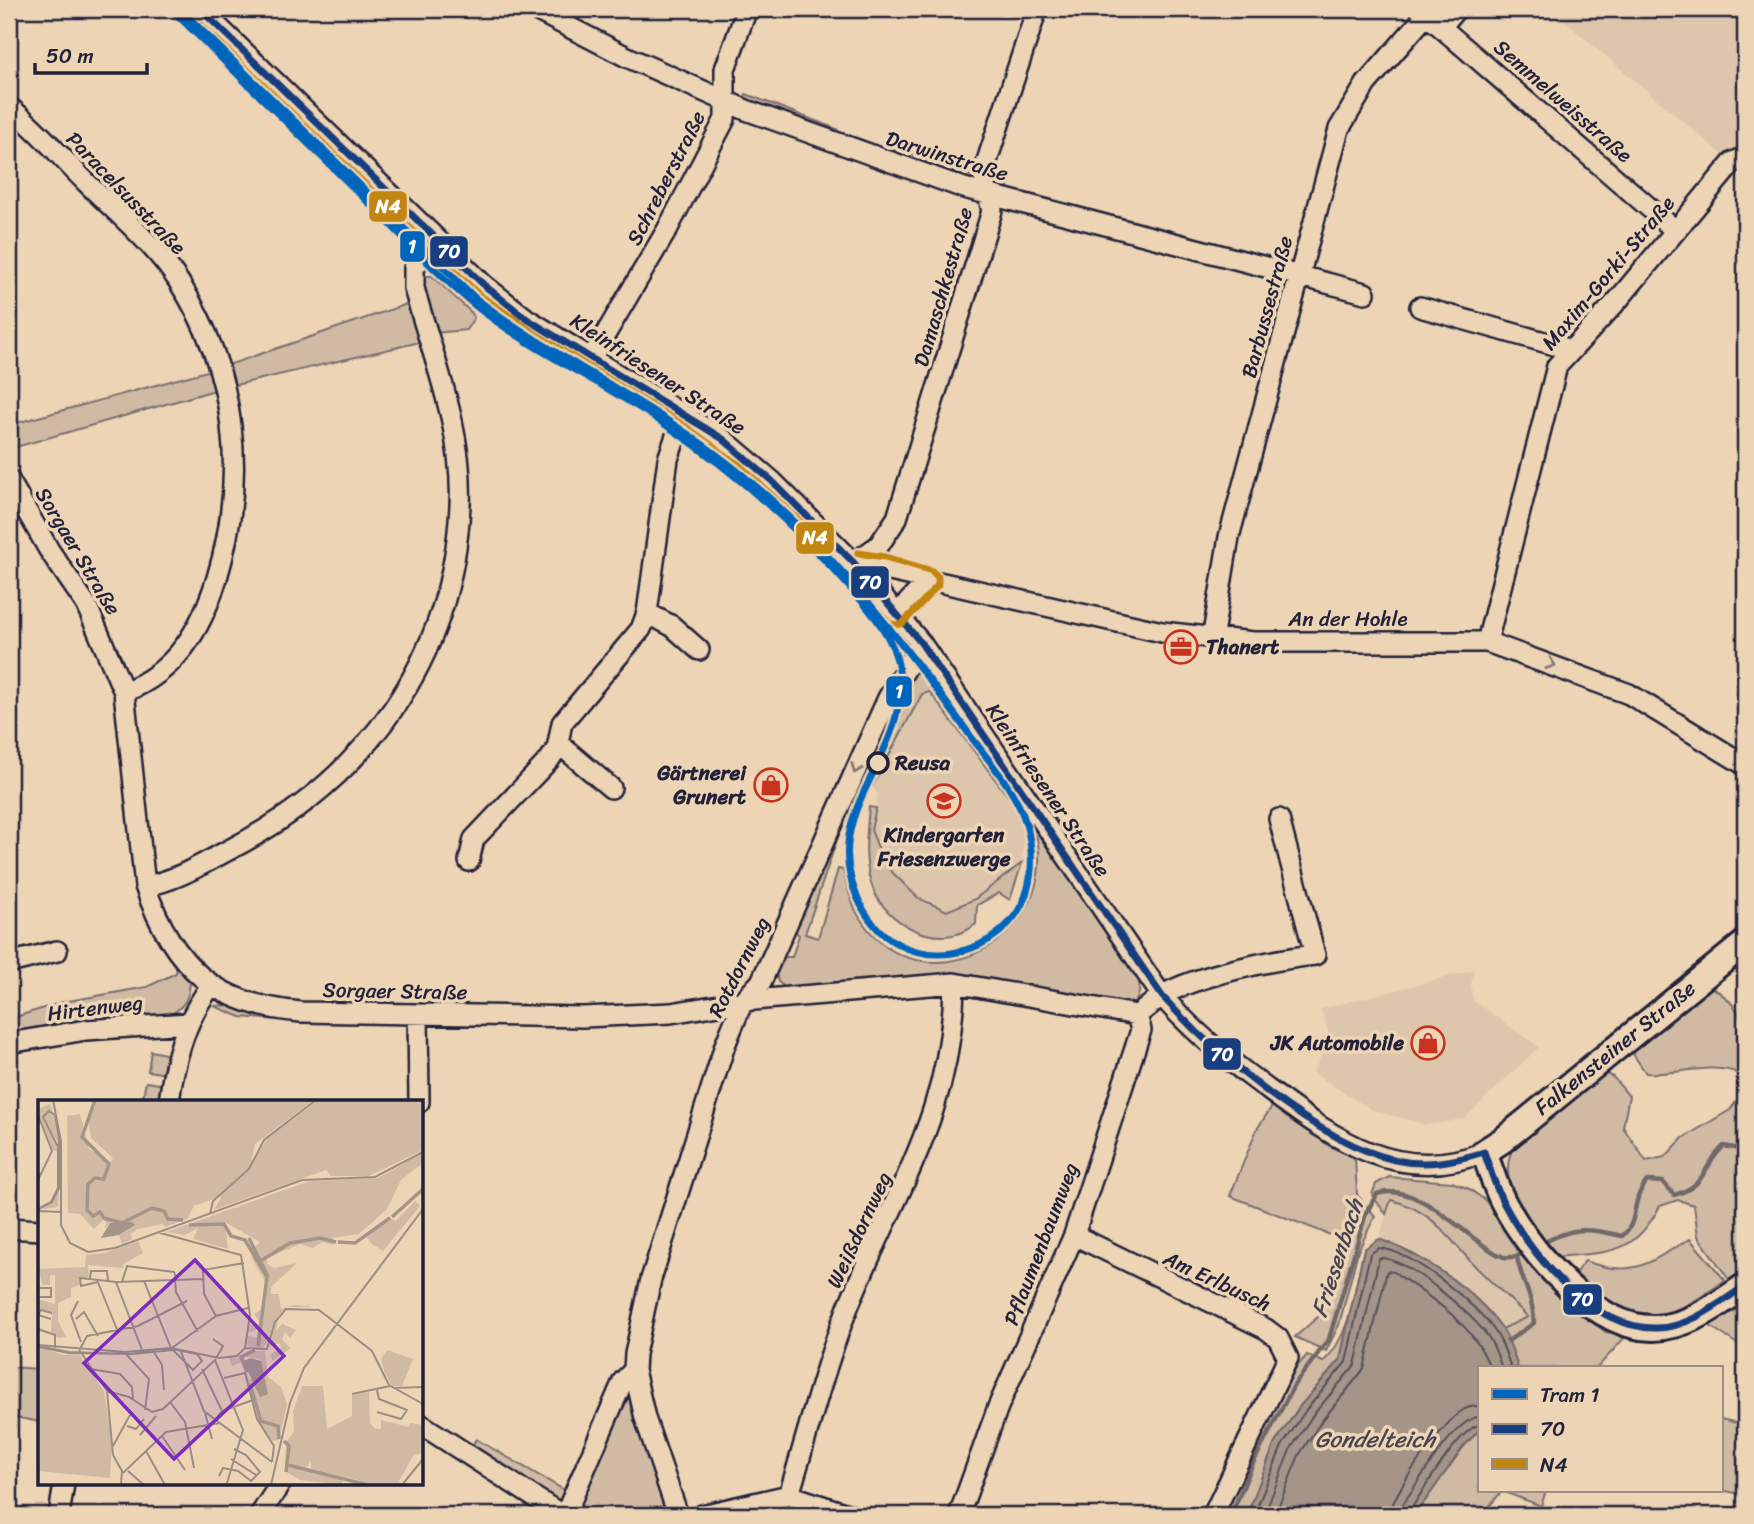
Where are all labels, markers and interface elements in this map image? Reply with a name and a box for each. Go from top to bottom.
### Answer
street label: Semmelweisstraße [1485,29,1641,173]
scale bar [35,32,147,76]
text: 50 m [46,37,94,75]
street label: Schreberstraße [616,104,716,252]
street label: Darwinstraße [881,119,1013,193]
street label: Paracelsusstraße [56,122,196,264]
street label: Maxim-Gorki-Straße [1531,187,1685,359]
line badge: N4 [368,190,408,223]
text: N4 [374,190,401,223]
street label: Damaschkestraße [902,203,984,371]
line badge: 1 [399,230,426,263]
text: 1 [408,230,416,263]
street label: Barbussestraße [1230,231,1304,382]
line badge: 70 [429,235,469,268]
text: 70 [438,235,460,268]
street label: Kleinfriesener Straße [562,303,754,446]
street label: Sorgaer Straße [24,479,132,623]
line badge: N4 [795,521,835,555]
text: N4 [801,521,828,554]
line badge: 70 [850,565,890,599]
text: 70 [859,566,881,599]
street label: An der Hohle [1287,600,1408,638]
office icon: Thanert [1162,628,1200,666]
place label: Thanert [1206,628,1280,666]
one-way arrow [1545,656,1557,670]
line badge: 1 [885,675,913,708]
text: 1 [895,675,903,708]
street label: Kleinfriesener Straße [975,695,1121,885]
place label: Reusa [894,744,950,782]
marker: Reusa [867,752,889,774]
place label: Gärtnerei Grunert [656,754,747,816]
one-way arrow [850,762,864,774]
shop icon: Gärtnerei Grunert [752,766,790,804]
school or university icon: Kindergarten Friesenzwerge [925,782,963,820]
place label: Kindergarten Friesenzwerge [876,816,1011,878]
street label: Rotdornweg [697,910,781,1024]
street label: Falkensteiner Straße [1526,970,1704,1125]
street label: Sorgaer Straße [322,971,468,1011]
street label: Hirtenweg [45,983,145,1033]
place label: JK Automobile [1270,1024,1404,1062]
shop icon: JK Automobile [1409,1024,1447,1062]
line badge: 70 [1202,1037,1242,1071]
text: 70 [1211,1038,1233,1071]
inset map [38,1100,424,1486]
street label: Pflaumenbaumweg [992,1157,1090,1331]
street label: Weißdornweg [815,1165,903,1295]
water label: Friesenbach [1299,1192,1376,1323]
street label: Am Erlbusch [1156,1239,1277,1323]
line badge: 70 [1562,1283,1603,1316]
text: 70 [1571,1283,1593,1316]
legend [1478,1366,1722,1492]
text: Tram 1 [1540,1376,1600,1414]
text: 70 [1540,1410,1565,1448]
water label: Gondelteich [1315,1419,1437,1460]
text: N4 [1540,1446,1568,1484]

